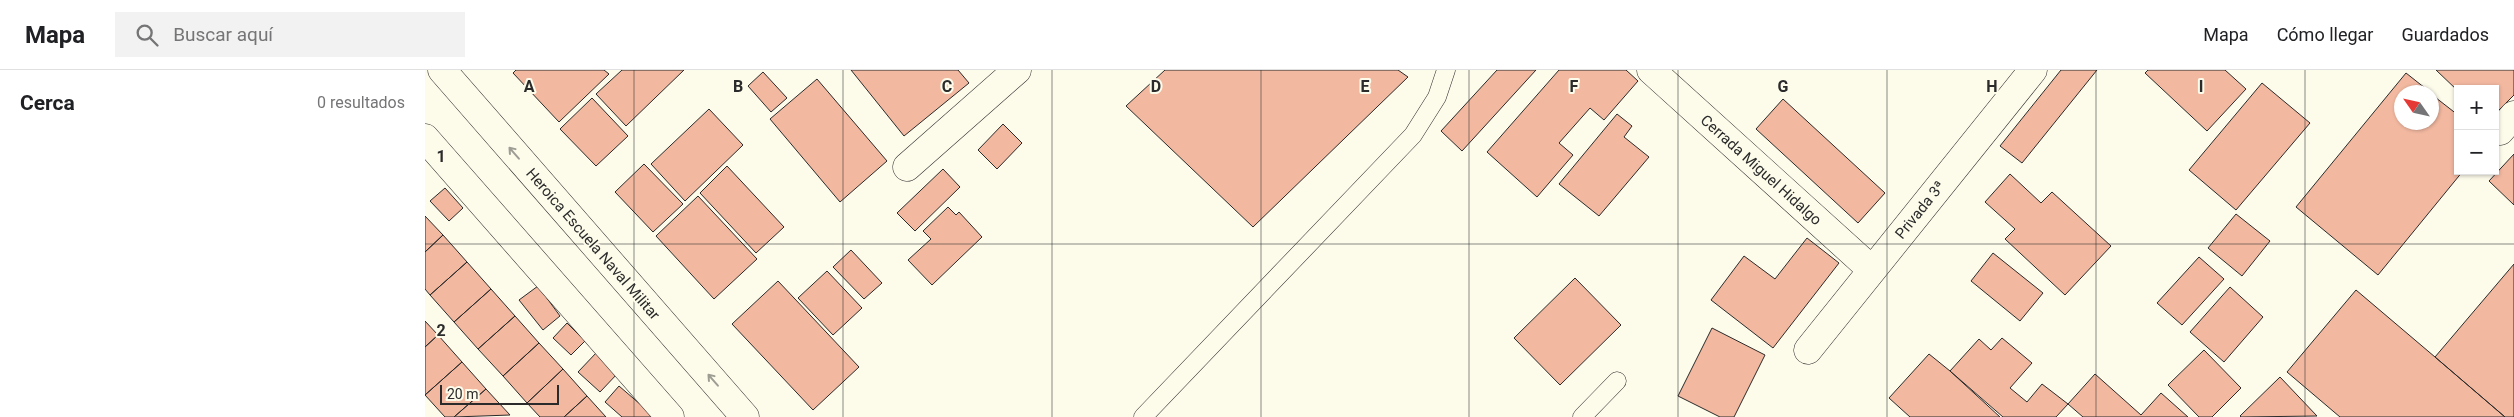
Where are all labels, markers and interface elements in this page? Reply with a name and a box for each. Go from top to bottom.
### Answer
search box [115,12,465,57]
text: Mapa [25,21,85,49]
icon: search [133,21,161,49]
text: Buscar aquí [173,23,273,46]
text: Mapa [2203,24,2249,45]
text: Cómo llegar [2277,24,2373,45]
text: Guardados [2401,24,2489,45]
text: A [524,77,535,96]
text: B [733,77,743,96]
text: C [942,77,952,96]
text: D [1151,77,1161,96]
text: E [1361,77,1370,96]
text: F [1570,77,1579,96]
text: G [1778,77,1789,96]
text: H [1986,77,1998,96]
text: I [2199,77,2203,96]
north arrow [2394,85,2439,130]
map controls [2454,85,2499,175]
button: + [2454,85,2499,130]
text: Cerca [20,91,75,115]
text: 0 resultados [317,93,405,112]
street label: Cerrada Miguel Hidalgo [1697,111,1825,229]
button: − [2454,130,2499,175]
one-way arrow [508,146,520,159]
text: 1 [436,147,446,166]
street label: Heroica Escuela Naval Militar [522,165,664,323]
street label: Privada 3ª [1891,178,1949,242]
text: 2 [436,321,446,340]
one-way arrow [707,374,719,387]
scale bar [440,382,559,405]
text: 20 m [447,386,479,402]

